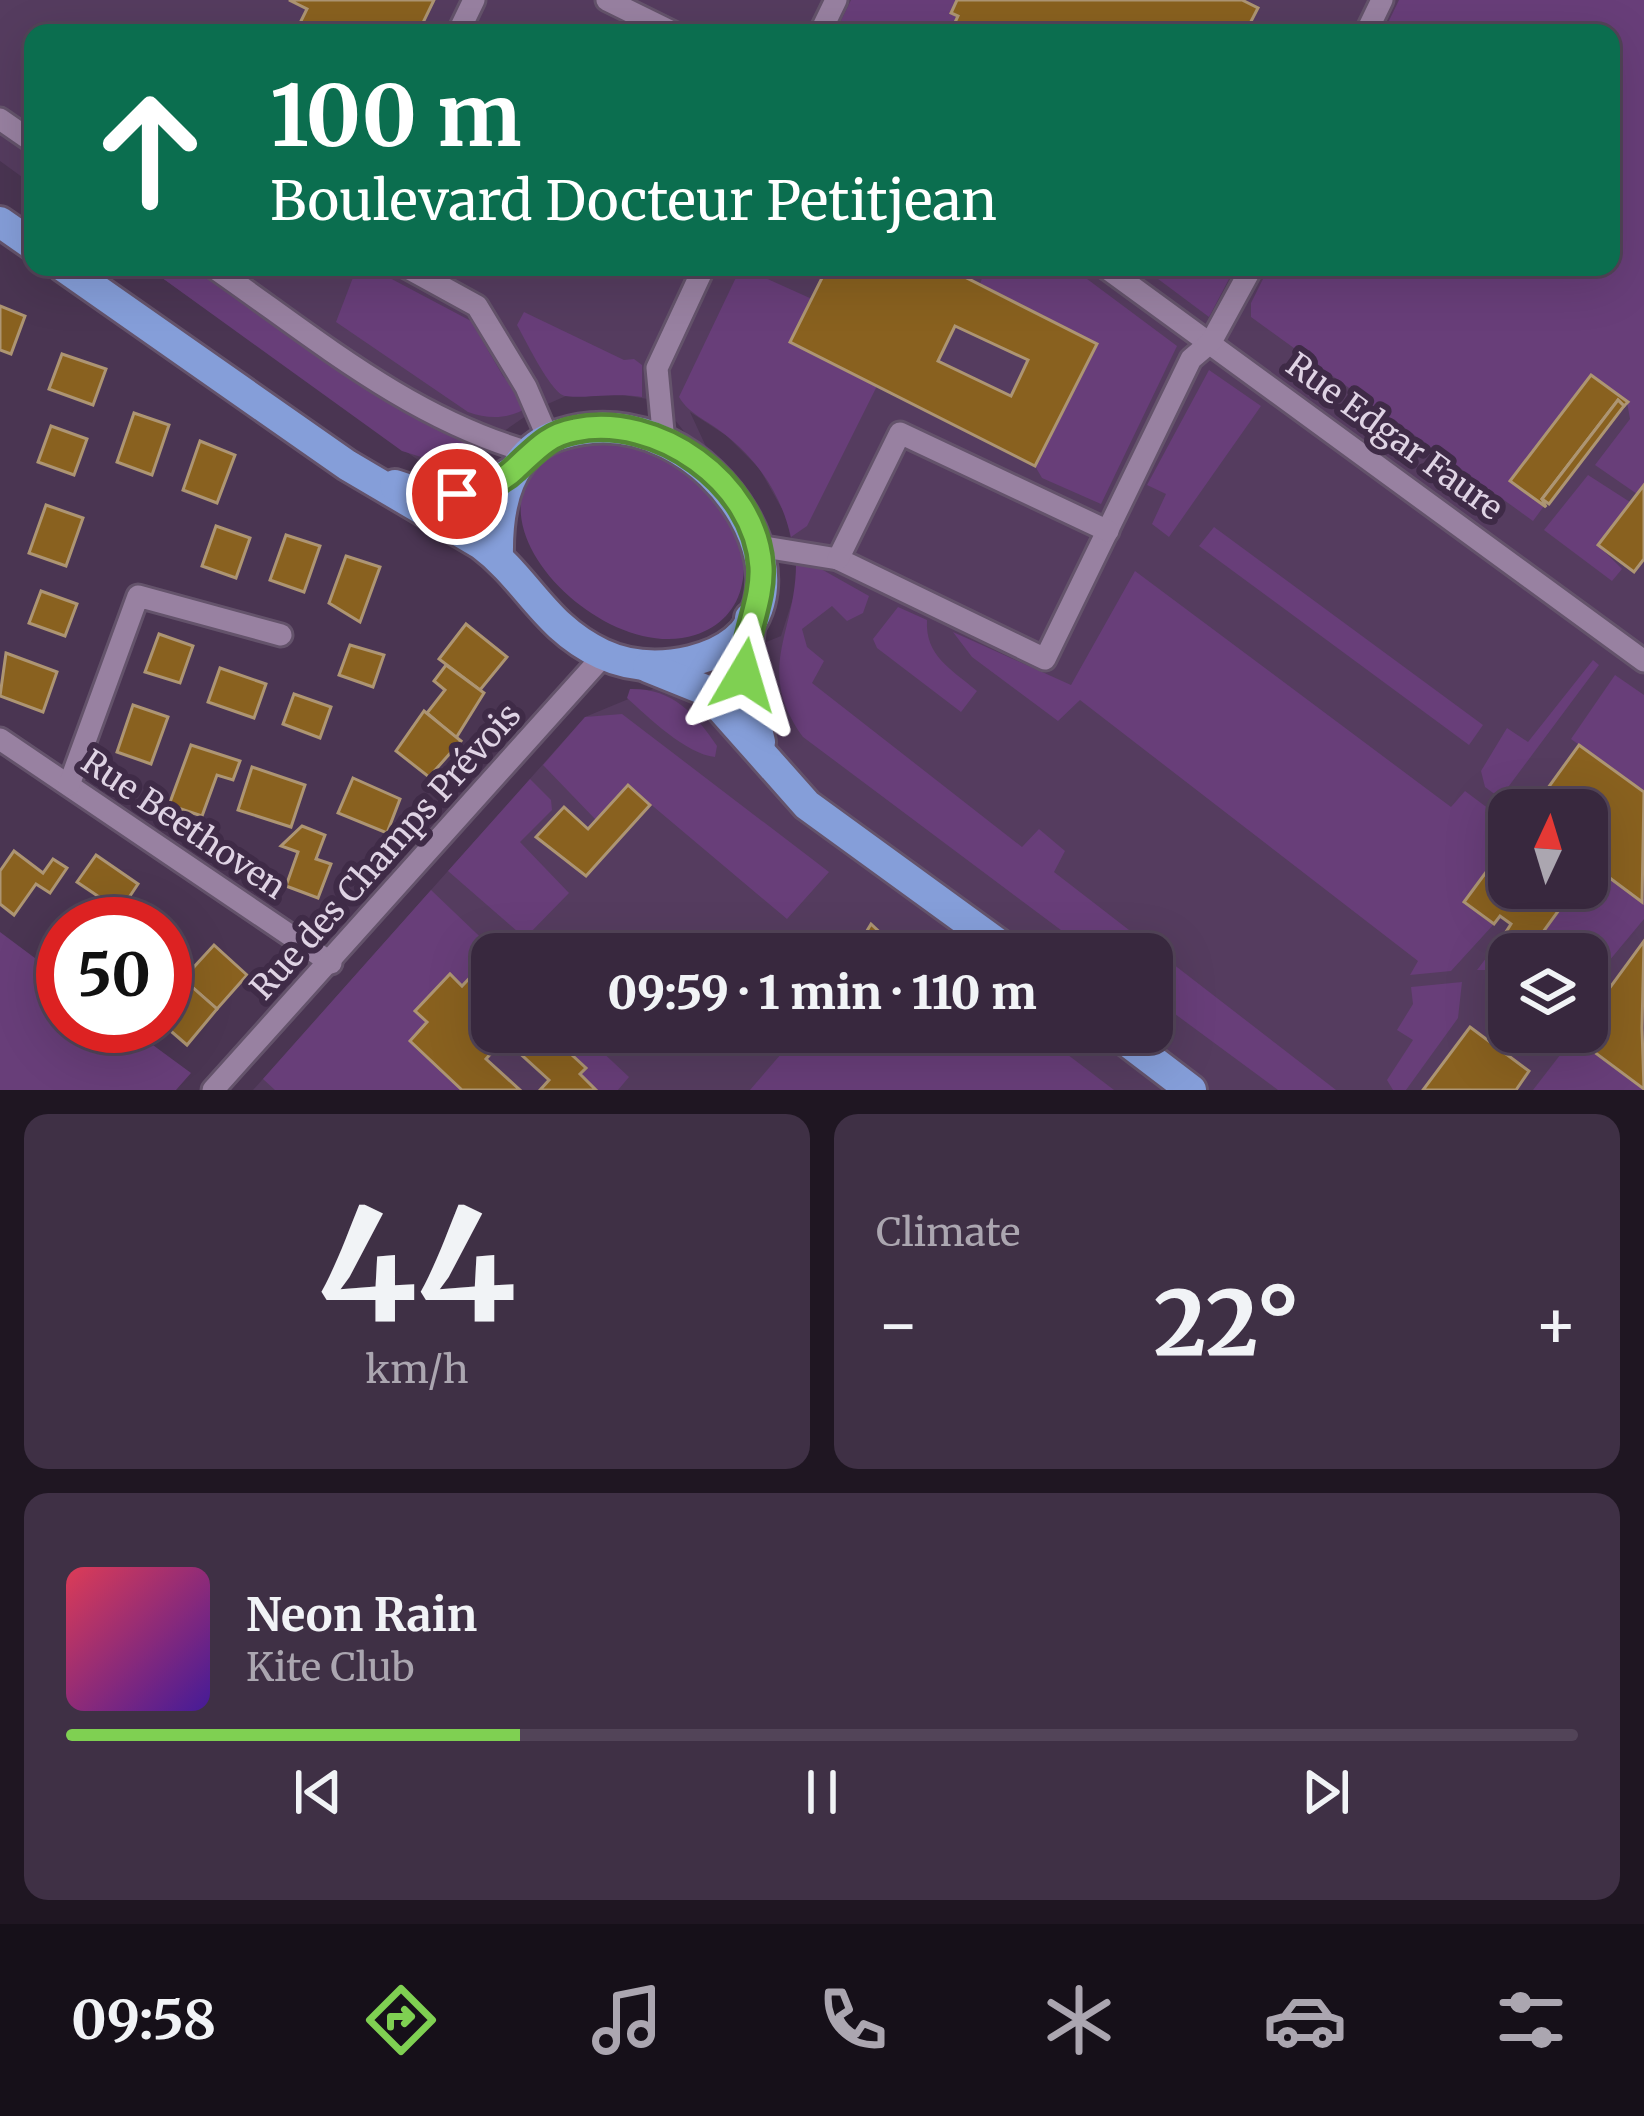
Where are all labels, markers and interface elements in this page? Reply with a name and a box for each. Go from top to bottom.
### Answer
text: 100 m [270,63,522,169]
icon: ahead [72,72,228,228]
text: Boulevard Docteur Petitjean [270,167,997,235]
street label: Rue Edgar Faure [1279,344,1511,529]
pin [406,443,508,545]
icon: arrive [424,461,490,527]
position arrow [681,612,807,738]
street label: Rue des Champs Prévois [242,695,529,1008]
street label: Rue Beethoven [74,741,294,908]
north arrow [1488,789,1608,909]
map controls [1488,789,1608,1053]
speed limit sign: 50 [36,897,192,1053]
button: layers [1488,933,1608,1053]
text: 09:59 · 1 min · 110 m [607,965,1037,1021]
text: 44 [318,1168,516,1365]
text: Climate [876,1208,1020,1257]
text: 22° [1154,1267,1300,1381]
text: − [876,1283,920,1366]
text: + [1534,1283,1578,1366]
text: km/h [365,1345,469,1394]
text: Neon Rain [246,1587,477,1643]
text: Kite Club [246,1643,415,1692]
icon: previous [285,1759,351,1825]
icon: pause [789,1759,855,1825]
icon: next [1293,1759,1359,1825]
icon: directions [359,1978,443,2062]
icon: music [585,1978,669,2062]
icon: phone [811,1978,895,2062]
icon: climate [1037,1978,1121,2062]
icon: car [1263,1978,1347,2062]
icon: filters [1489,1978,1573,2062]
text: 09:58 [71,1986,216,2054]

